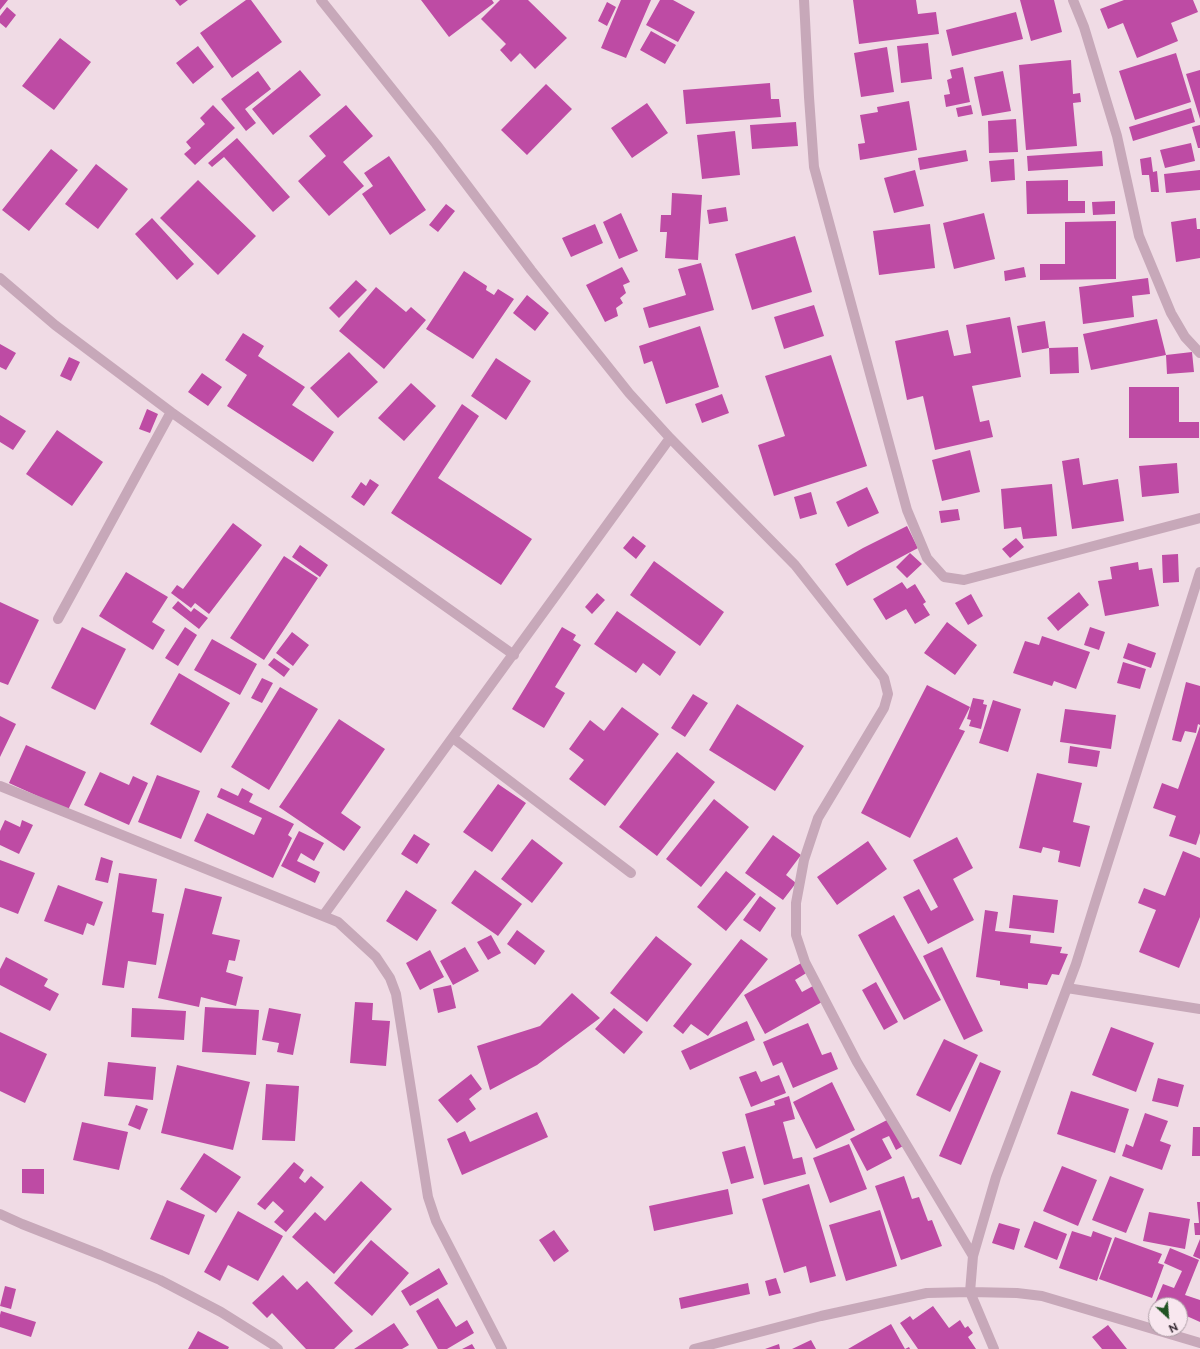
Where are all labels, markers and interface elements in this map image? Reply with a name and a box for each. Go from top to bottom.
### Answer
north arrow [1148,1297,1188,1337]
text: N [1166,1320,1180,1335]

